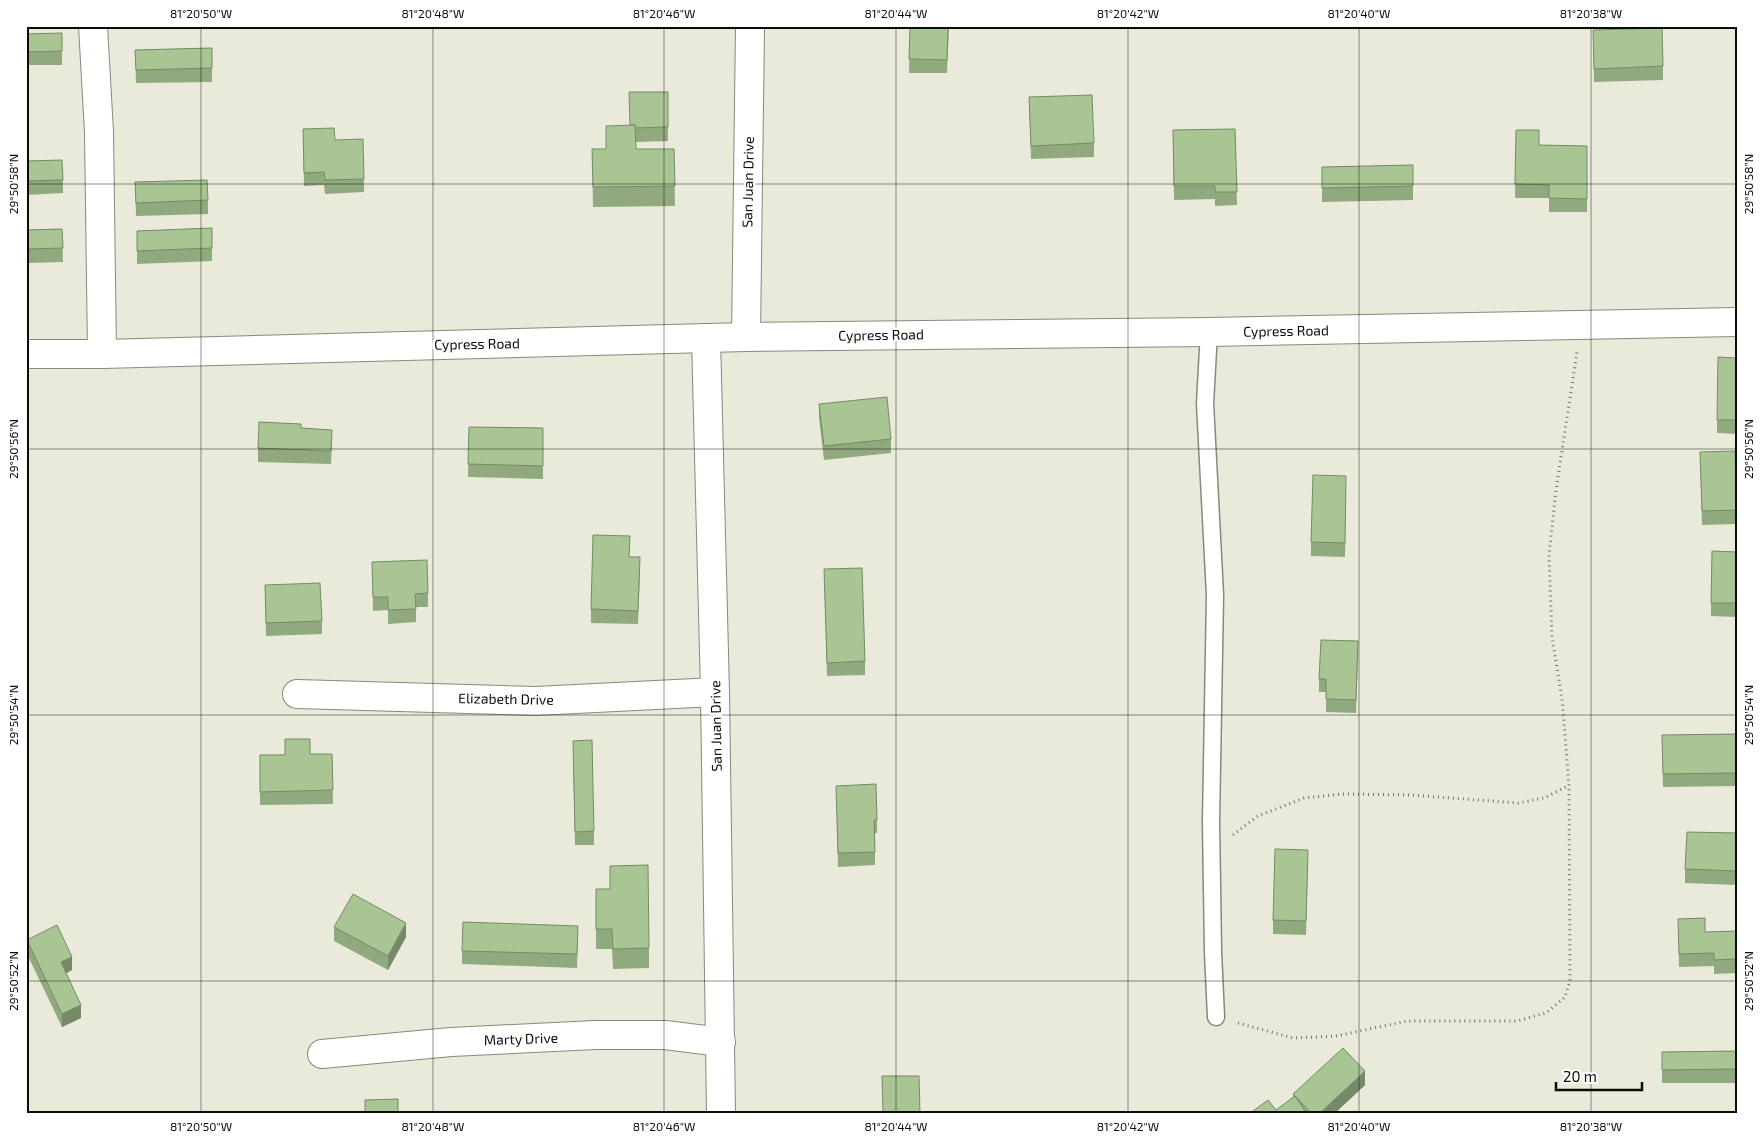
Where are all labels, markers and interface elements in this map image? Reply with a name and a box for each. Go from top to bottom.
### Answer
text: 81°20'50"W [170,6,232,20]
text: 81°20'48"W [402,6,464,20]
text: 81°20'46"W [633,6,695,20]
text: 81°20'44"W [865,6,928,20]
text: 81°20'42"W [1097,6,1159,20]
text: 81°20'40"W [1328,6,1390,20]
text: 81°20'38"W [1560,6,1622,20]
street label: San Juan Drive [738,136,757,228]
text: 29°50'58"N [6,154,20,214]
text: 29°50'58"N [1741,154,1755,214]
street label: Cypress Road [1243,321,1329,340]
street label: Cypress Road [838,325,924,344]
street label: Cypress Road [434,334,520,353]
text: 29°50'56"N [6,419,20,479]
text: 29°50'56"N [1741,419,1755,479]
street label: San Juan Drive [706,680,725,772]
text: 29°50'54"N [6,685,20,745]
text: 29°50'54"N [1741,685,1755,745]
street label: Elizabeth Drive [458,689,554,708]
text: 29°50'52"N [6,951,20,1011]
text: 29°50'52"N [1741,951,1755,1011]
street label: Marty Drive [484,1029,558,1048]
scale bar [1556,1060,1642,1092]
text: 20 m [1563,1067,1597,1085]
text: 81°20'50"W [170,1119,232,1133]
text: 81°20'48"W [402,1119,464,1133]
text: 81°20'46"W [633,1119,695,1133]
text: 81°20'44"W [865,1119,928,1133]
text: 81°20'42"W [1097,1119,1159,1133]
text: 81°20'40"W [1328,1119,1390,1133]
text: 81°20'38"W [1560,1119,1622,1133]

